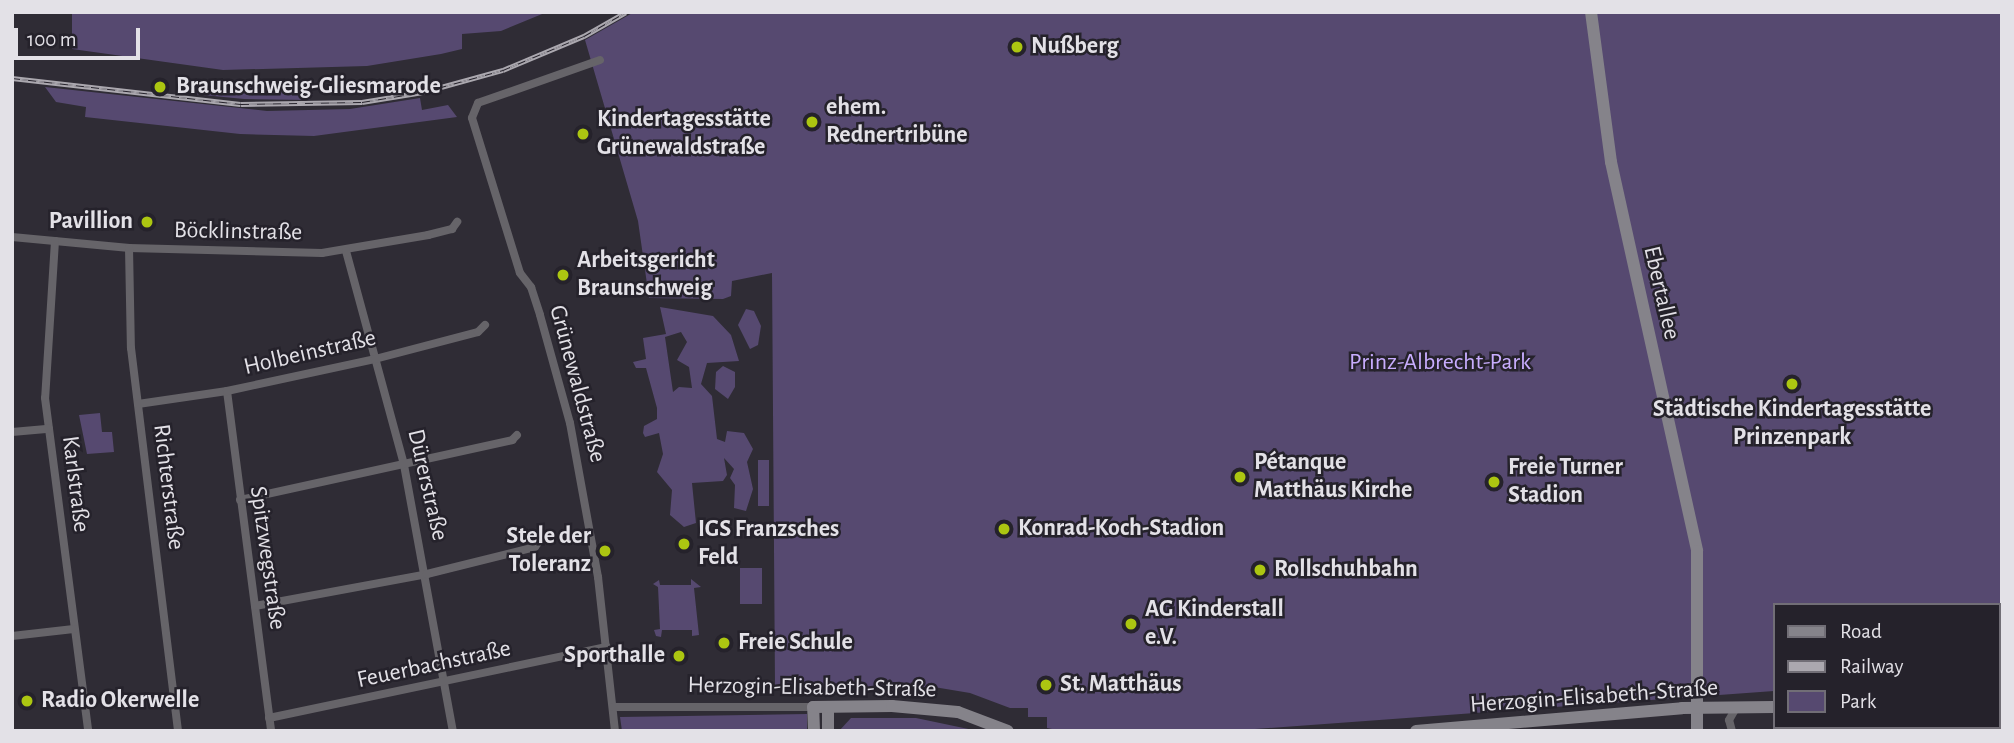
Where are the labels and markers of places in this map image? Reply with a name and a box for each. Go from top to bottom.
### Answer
place label: Nußberg [1031,33,1118,61]
marker: Nußberg [1009,39,1025,55]
place label: Braunschweig-Gliesmarode [176,73,441,101]
marker: Braunschweig-Gliesmarode [150,77,170,97]
place label: ehem. Rednertribüne [826,94,967,150]
place label: Kindertagesstätte Grünewaldstraße [597,106,771,162]
marker: ehem. Rednertribüne [804,114,820,130]
marker: Kindertagesstätte Grünewaldstraße [575,126,591,142]
place label: Pavillion [49,208,133,236]
marker: Pavillion [139,214,155,230]
place label: Arbeitsgericht Braunschweig [577,247,715,303]
marker: Arbeitsgericht Braunschweig [555,267,571,283]
marker: Städtische Kindertagesstätte Prinzenpark [1784,376,1800,392]
place label: Städtische Kindertagesstätte Prinzenpark [1653,396,1931,452]
place label: Pétanque Matthäus Kirche [1254,449,1412,505]
place label: Freie Turner Stadion [1508,454,1623,510]
marker: Pétanque Matthäus Kirche [1232,469,1248,485]
marker: Freie Turner Stadion [1486,474,1502,490]
place label: Konrad-Koch-Stadion [1018,515,1224,543]
place label: IGS Franzsches Feld [698,516,839,572]
marker: Konrad-Koch-Stadion [996,521,1012,537]
place label: Stele der Toleranz [506,523,591,579]
marker: IGS Franzsches Feld [676,536,692,552]
marker: Stele der Toleranz [597,543,613,559]
place label: Rollschuhbahn [1274,556,1418,584]
marker: Rollschuhbahn [1252,562,1268,578]
place label: AG Kinderstall e.V. [1145,596,1284,652]
marker: AG Kinderstall e.V. [1123,616,1139,632]
place label: Freie Schule [738,629,853,657]
marker: Freie Schule [716,635,732,651]
place label: Sporthalle [564,642,665,670]
marker: Sporthalle [671,648,687,664]
place label: St. Matthäus [1060,671,1182,699]
marker: St. Matthäus [1038,677,1054,693]
place label: Radio Okerwelle [41,687,199,715]
marker: Radio Okerwelle [19,693,35,709]

